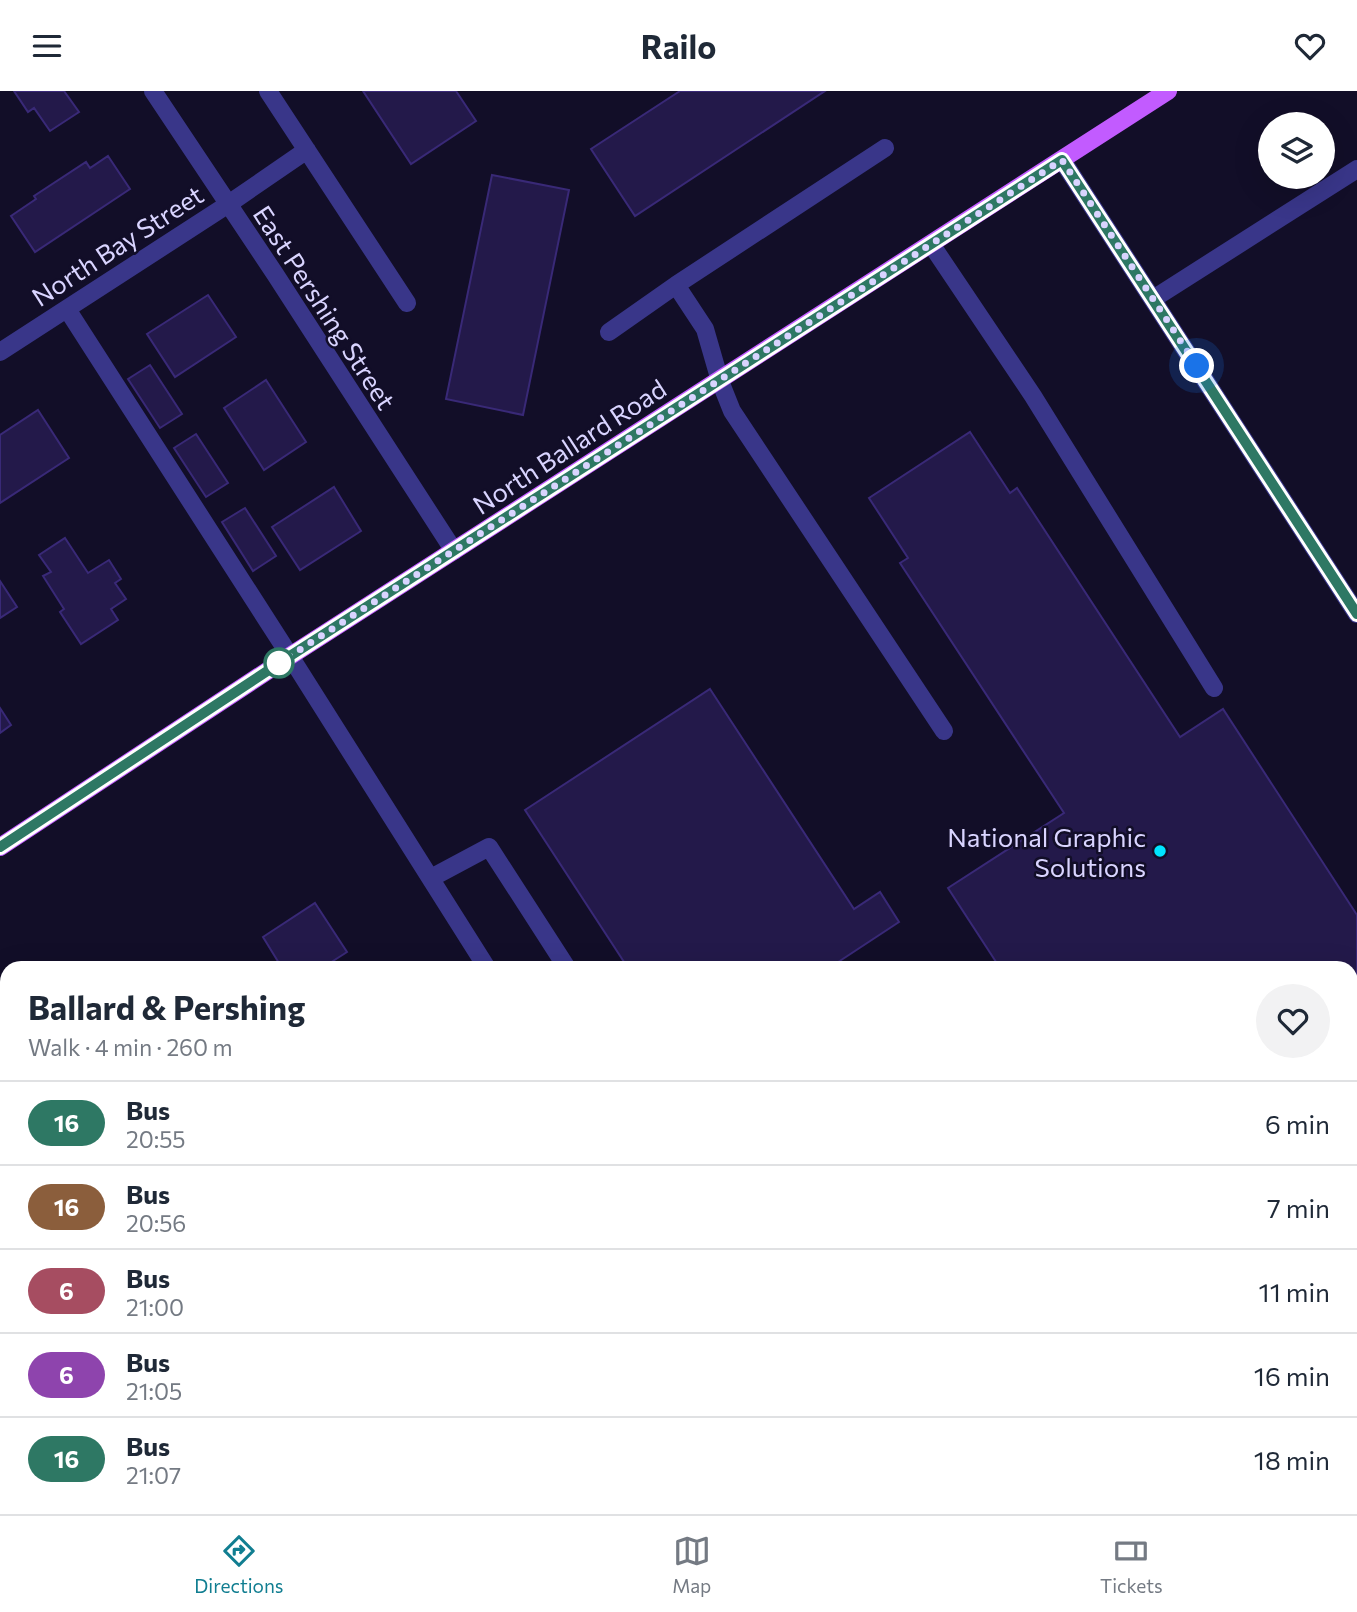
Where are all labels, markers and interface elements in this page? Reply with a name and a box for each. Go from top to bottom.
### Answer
text: Railo [641,26,716,66]
icon: menu [28,27,66,65]
icon: heart [1291,27,1329,65]
map controls [1258,112,1335,189]
button: layers [1258,112,1335,189]
street label: North Bay Street [25,178,209,312]
street label: East Pershing Street [248,199,402,415]
your location [1179,348,1214,383]
street label: North Ballard Road [467,372,671,520]
unlabelled marker [264,648,294,678]
place label: National Graphic Solutions [947,821,1146,882]
marker: National Graphic Solutions [1152,843,1168,859]
button: heart [1256,984,1330,1058]
text: Ballard & Pershing [28,986,305,1027]
text: Walk · 4 min · 260 m [28,1033,233,1061]
text: Bus [126,1094,170,1125]
text: 16 [54,1108,79,1137]
text: 6 min [1265,1108,1330,1139]
text: 20:55 [126,1125,186,1153]
text: Bus [126,1178,170,1209]
text: 16 [54,1192,79,1221]
text: 7 min [1267,1192,1330,1223]
text: 20:56 [126,1209,186,1237]
text: Bus [126,1262,170,1293]
text: 6 [59,1276,74,1305]
text: 11 min [1259,1276,1330,1307]
text: 21:00 [126,1293,184,1321]
text: Bus [126,1346,170,1377]
text: 6 [59,1360,74,1389]
text: 16 min [1254,1360,1330,1391]
text: 21:05 [126,1377,182,1405]
text: Bus [126,1430,170,1461]
text: 16 [54,1444,79,1473]
text: 18 min [1254,1444,1330,1475]
text: 21:07 [126,1461,181,1489]
tab: Directions [194,1532,283,1597]
tab: Map [672,1532,711,1597]
tab: Tickets [1100,1532,1163,1597]

